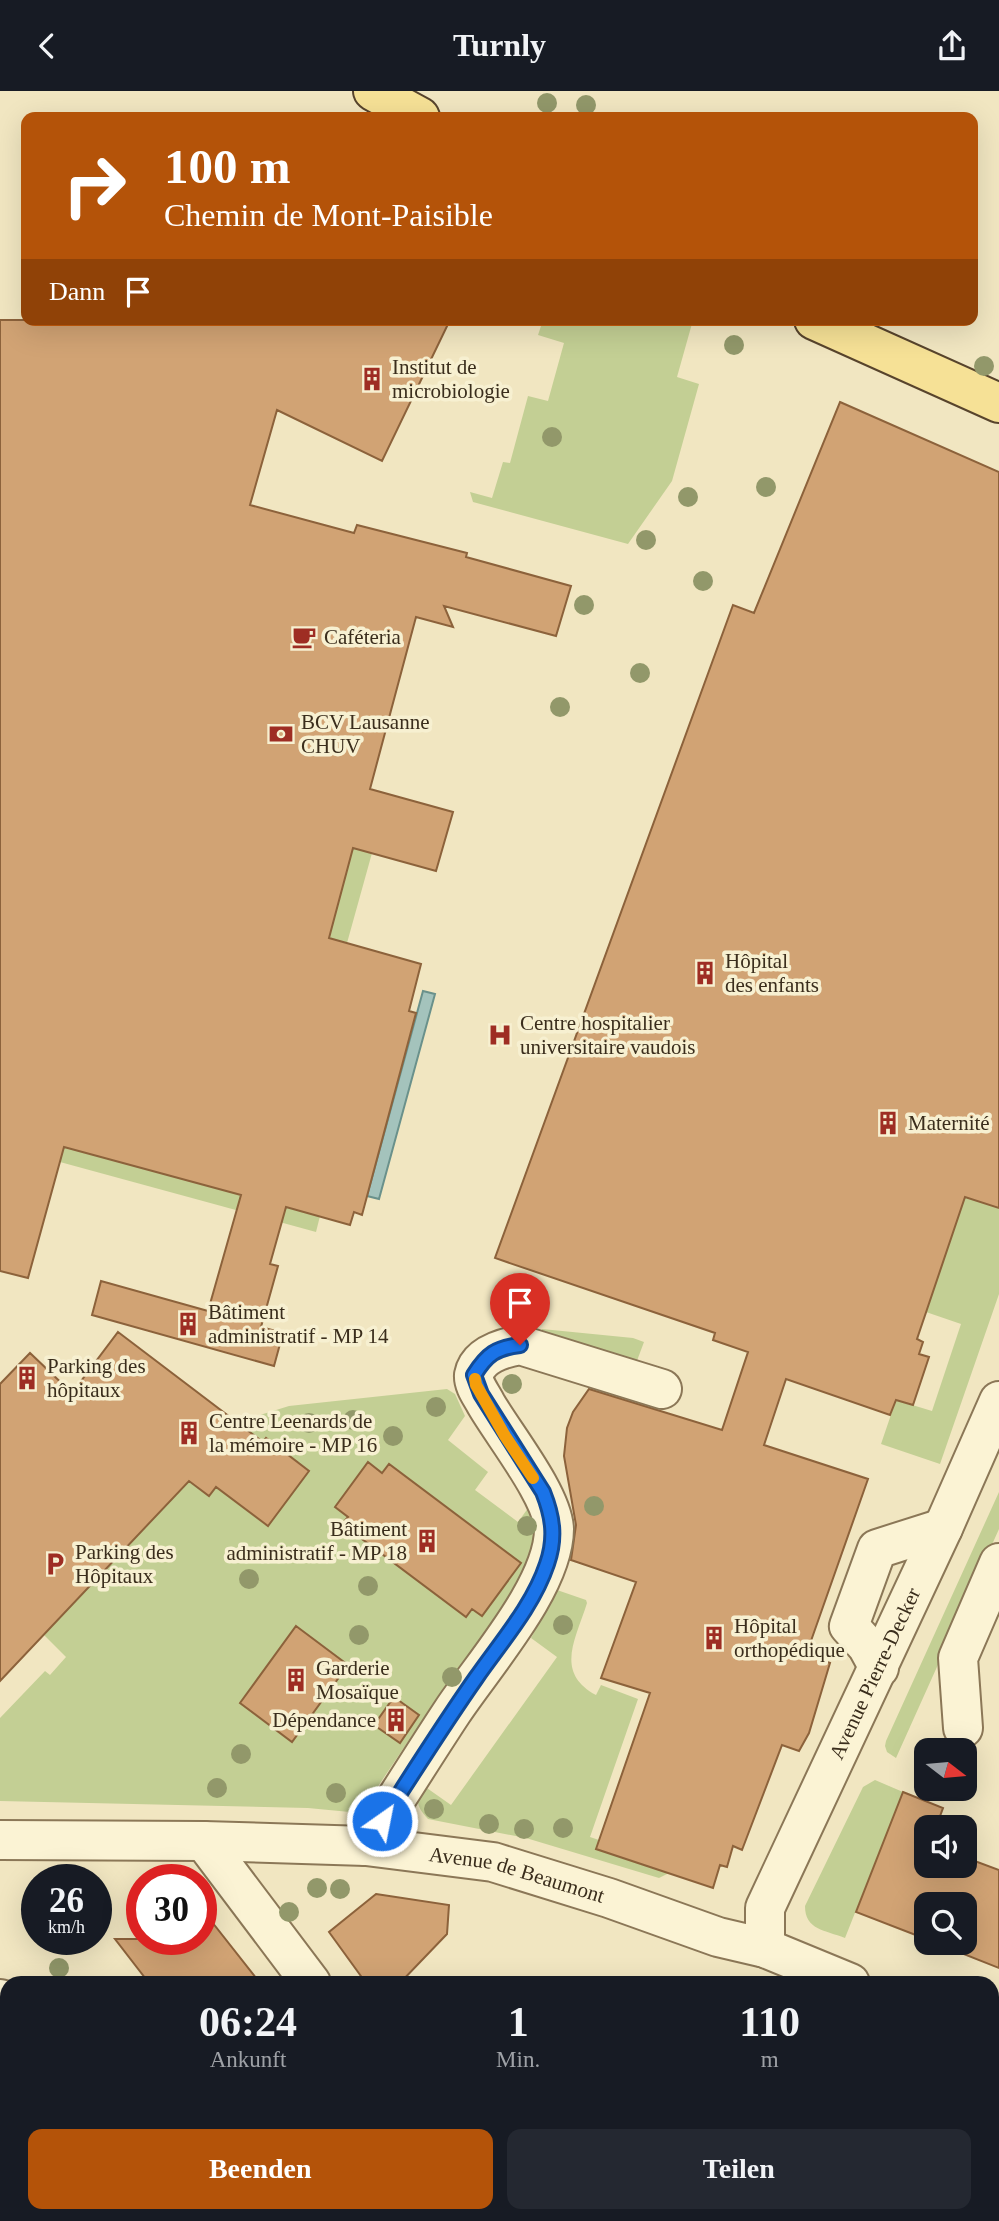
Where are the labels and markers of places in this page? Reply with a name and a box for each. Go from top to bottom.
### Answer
place label: Institut de microbiologie [392,355,510,403]
building icon: Institut de microbiologie [358,365,386,393]
cafe icon: Caféteria [290,623,318,651]
place label: Caféteria [324,625,402,649]
place label: BCV Lausanne CHUV [301,710,430,758]
bank icon: BCV Lausanne CHUV [267,720,295,748]
place label: Hôpital des enfants [725,949,819,997]
building icon: Hôpital des enfants [691,959,719,987]
place label: Centre hospitalier universitaire vaudois [520,1011,696,1059]
hospital icon: Centre hospitalier universitaire vaudois [486,1021,514,1049]
building icon: Maternité [874,1109,902,1137]
place label: Maternité [908,1111,990,1135]
pin [490,1273,550,1345]
place label: Bâtiment administratif - MP 14 [208,1300,389,1348]
building icon: Bâtiment administratif - MP 14 [174,1310,202,1338]
place label: Parking des hôpitaux [47,1354,146,1402]
building icon: Parking des hôpitaux [13,1364,41,1392]
place label: Centre Leenards de la mémoire - MP 16 [209,1409,377,1457]
building icon: Centre Leenards de la mémoire - MP 16 [175,1419,203,1447]
place label: Bâtiment administratif - MP 18 [226,1517,407,1565]
building icon: Bâtiment administratif - MP 18 [413,1527,441,1555]
place label: Parking des Hôpitaux [75,1540,174,1588]
parking icon: Parking des Hôpitaux [41,1550,69,1578]
place label: Hôpital orthopédique [734,1614,845,1662]
building icon: Hôpital orthopédique [700,1624,728,1652]
place label: Garderie Mosaïque [316,1656,399,1704]
building icon: Garderie Mosaïque [282,1666,310,1694]
building icon: Dépendance [382,1706,410,1734]
place label: Dépendance [272,1708,376,1732]

